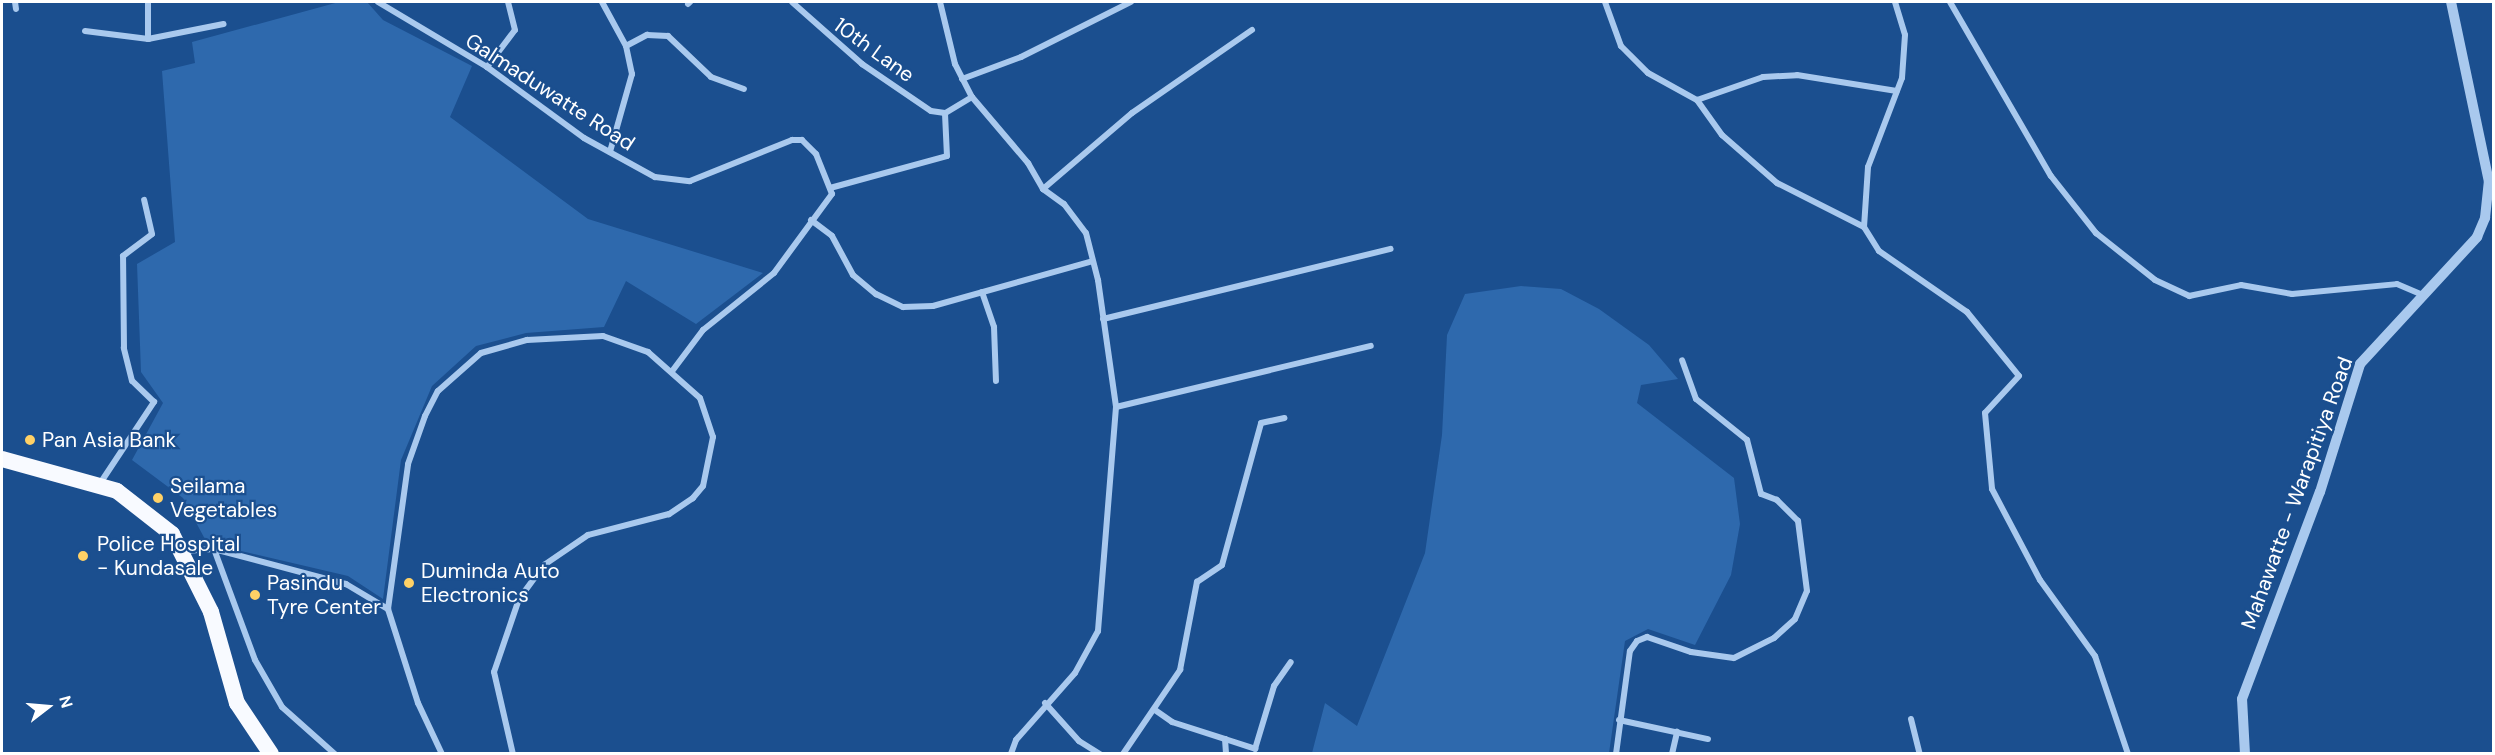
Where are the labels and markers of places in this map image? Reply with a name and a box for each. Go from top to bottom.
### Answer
place label: Pan Asia Bank [42,427,176,453]
marker: Pan Asia Bank [23,433,37,447]
place label: Seilama Vegetables [170,473,277,523]
marker: Seilama Vegetables [151,491,165,505]
place label: Police Hospital - Kundasale [97,531,240,581]
marker: Police Hospital - Kundasale [74,547,92,565]
place label: Duminda Auto Electronics [421,558,560,608]
place label: Pasindu Tyre Center [267,570,381,620]
marker: Duminda Auto Electronics [402,576,416,590]
marker: Pasindu Tyre Center [248,588,262,602]

